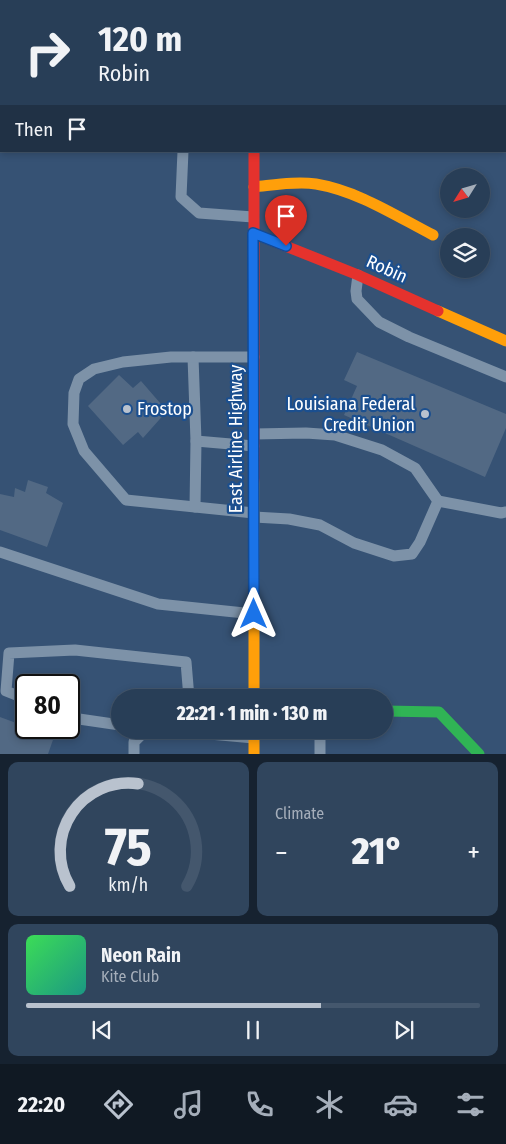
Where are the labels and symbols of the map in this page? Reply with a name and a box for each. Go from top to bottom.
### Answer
north arrow [440,168,490,218]
pin [265,195,307,246]
street label: Robin [363,250,411,288]
street label: East Airline Highway [225,365,247,513]
place label: Louisiana Federal Credit Union [287,393,415,436]
place label: Frostop [137,398,192,420]
marker: Frostop [121,403,133,415]
marker: Louisiana Federal Credit Union [419,408,431,420]
position arrow [227,587,279,639]
speed limit sign: 80 [15,674,80,739]

